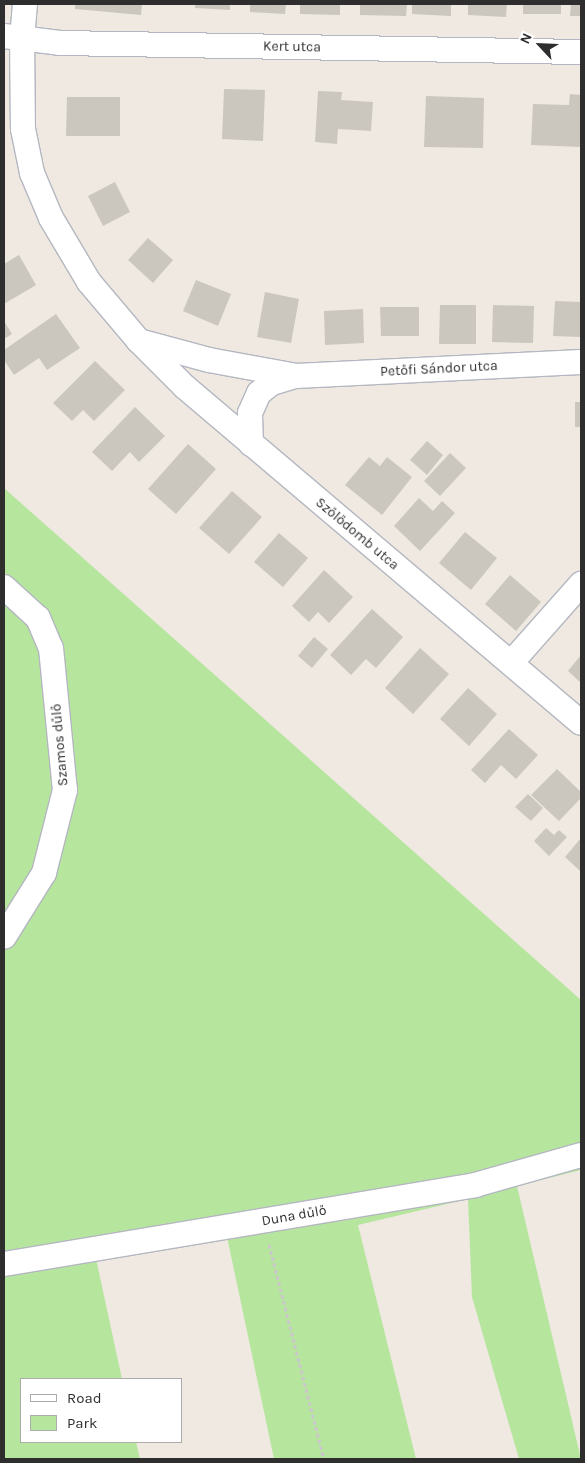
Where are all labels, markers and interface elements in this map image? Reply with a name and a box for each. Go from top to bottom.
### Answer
north arrow [515,20,565,70]
text: N [516,30,536,47]
street label: Kert utca [263,38,321,56]
street label: Petőfi Sándor utca [380,358,498,380]
street label: Szőlődomb utca [312,494,402,574]
street label: Szamos dűlő [48,703,72,787]
street label: Duna dűlő [260,1202,328,1230]
legend [20,1378,182,1443]
text: Road [67,1389,102,1407]
text: Park [67,1414,97,1432]

